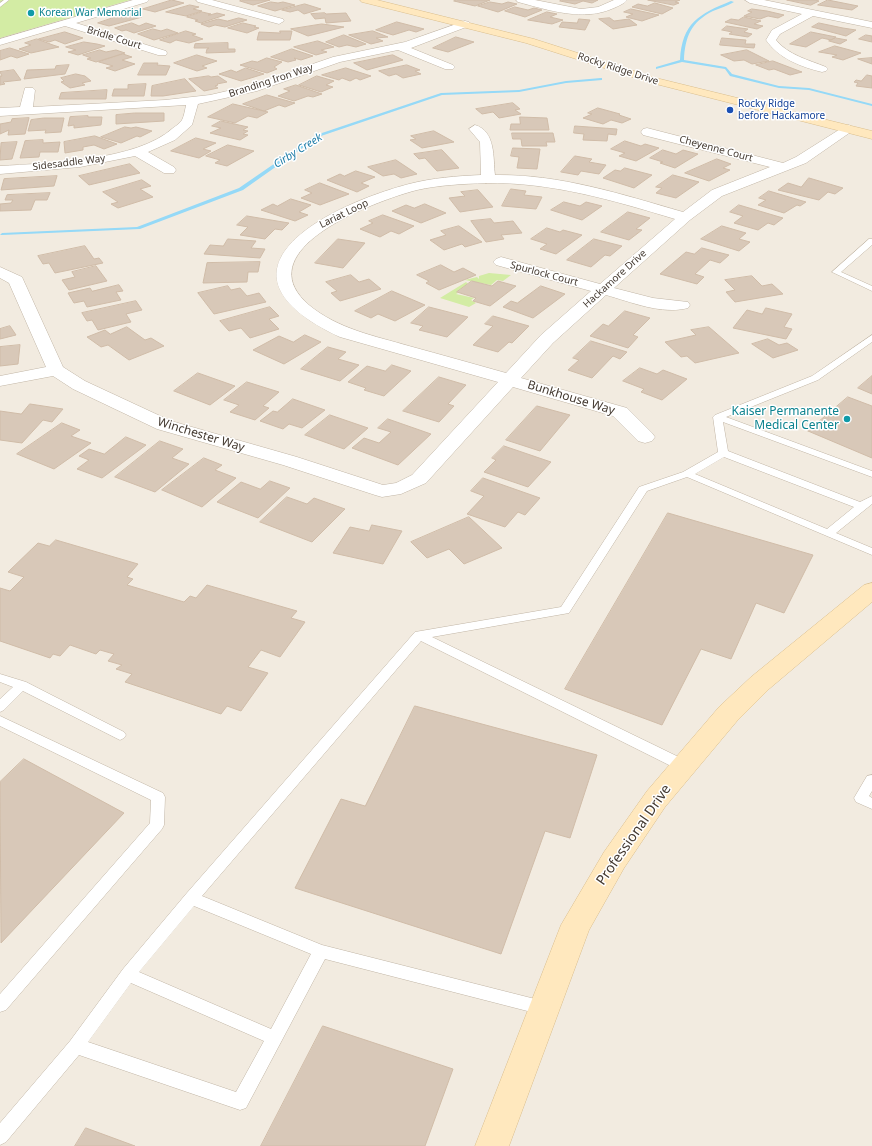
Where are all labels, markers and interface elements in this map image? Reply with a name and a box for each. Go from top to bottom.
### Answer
place label: Korean War Memorial [39,7,142,19]
marker: Korean War Memorial [26,8,36,18]
street label: Bridle Court [85,24,143,52]
street label: Rocky Ridge Drive [576,50,660,88]
street label: Branding Iron Way [227,62,315,100]
place label: Rocky Ridge before Hackamore [738,98,825,122]
marker: Rocky Ridge before Hackamore [725,105,735,115]
water label: Cirby Creek [271,131,325,171]
street label: Cheyenne Court [678,133,754,165]
street label: Sidesaddle Way [32,153,106,173]
street label: Lariat Loop [318,197,370,231]
street label: Hackamore Drive [581,247,649,311]
street label: Spurlock Court [509,259,579,289]
street label: Bunkhouse Way [526,378,616,418]
place label: Kaiser Permanente Medical Center [732,405,839,433]
marker: Kaiser Permanente Medical Center [842,414,852,424]
street label: Winchester Way [156,415,246,455]
street label: Professional Drive [593,781,675,889]

